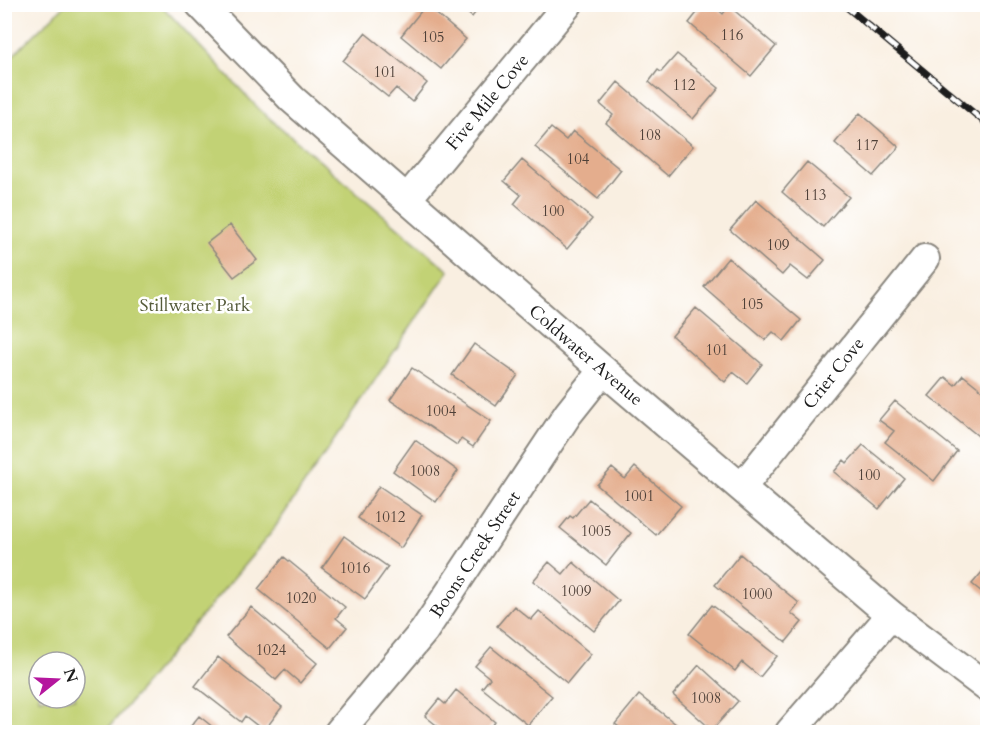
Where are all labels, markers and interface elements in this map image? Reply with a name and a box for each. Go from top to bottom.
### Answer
house number: 116 [720,25,744,45]
house number: 105 [421,27,445,47]
street label: Five Mile Cove [440,48,534,155]
house number: 101 [373,62,397,82]
house number: 112 [672,75,696,95]
house number: 108 [638,125,662,145]
house number: 117 [855,135,879,155]
house number: 104 [566,149,590,169]
house number: 113 [803,185,827,205]
house number: 100 [541,201,565,221]
house number: 109 [766,235,790,255]
park label: Stillwater Park [139,293,251,318]
house number: 105 [740,294,764,314]
street label: Coldwater Avenue [523,298,648,411]
street label: Crier Cove [797,332,870,414]
house number: 101 [705,340,729,360]
house number: 1004 [426,401,457,421]
house number: 1008 [410,461,440,481]
house number: 100 [857,465,881,485]
street label: Boons Creek Street [424,486,526,623]
house number: 1001 [624,486,654,506]
house number: 1012 [375,507,406,527]
house number: 1005 [581,521,611,541]
house number: 1016 [340,558,371,578]
house number: 1009 [561,581,592,601]
house number: 1000 [742,584,773,604]
house number: 1020 [286,588,317,608]
house number: 1024 [256,640,287,660]
north arrow [27,650,87,710]
text: N [58,666,83,686]
house number: 1008 [691,688,721,708]

